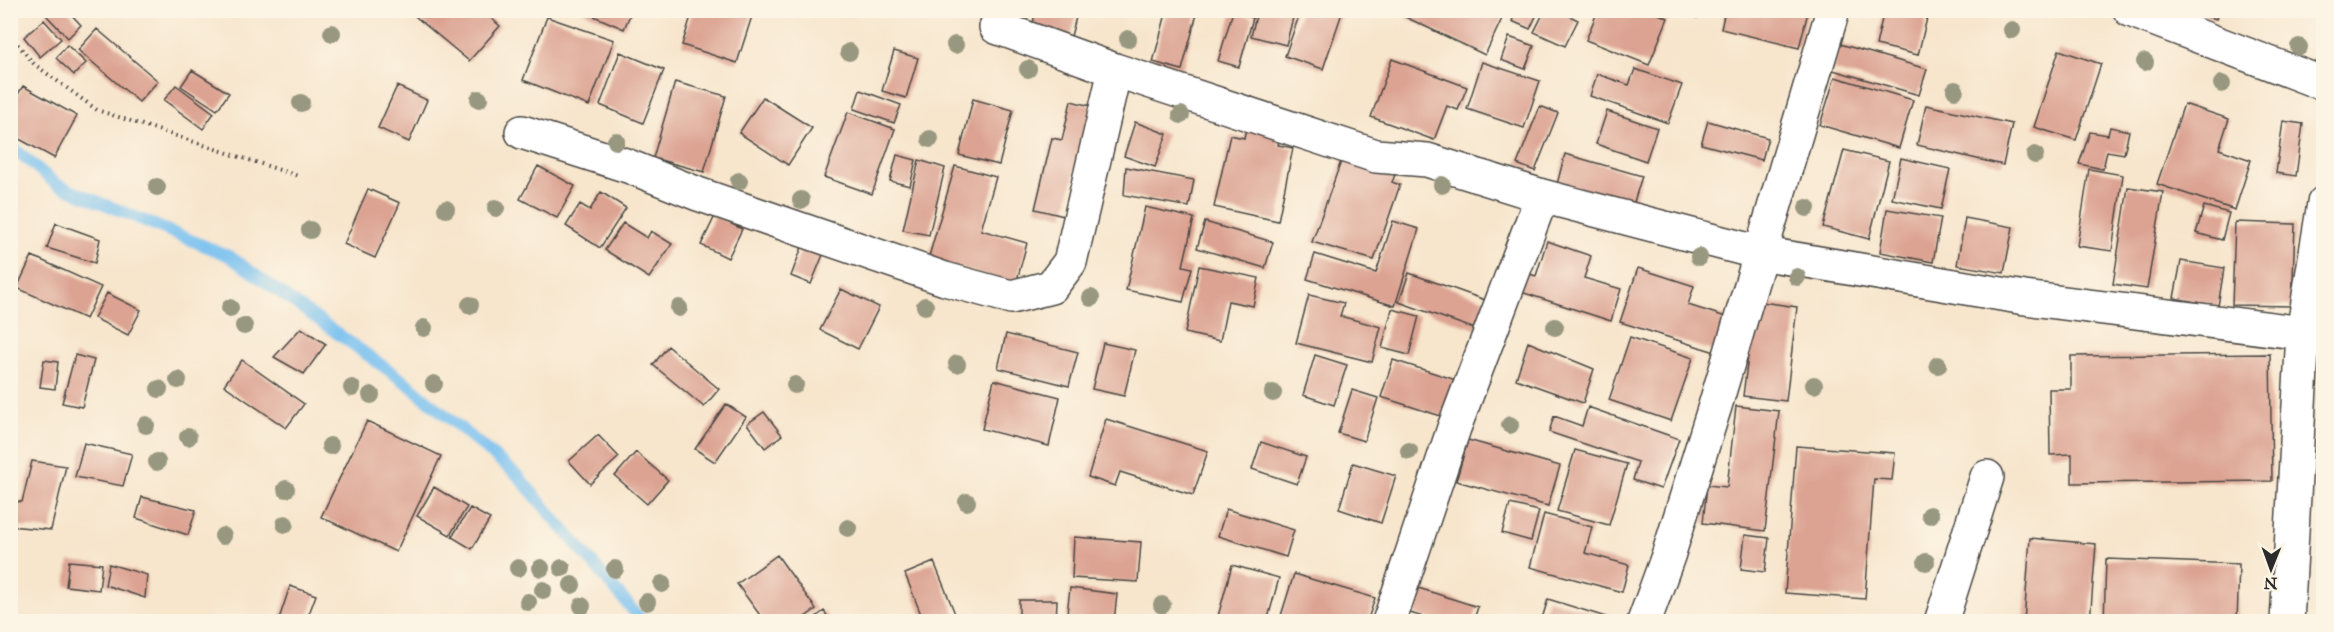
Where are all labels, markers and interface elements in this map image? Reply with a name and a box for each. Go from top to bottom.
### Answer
north arrow [2241,539,2301,599]
text: N [2263,574,2278,593]

